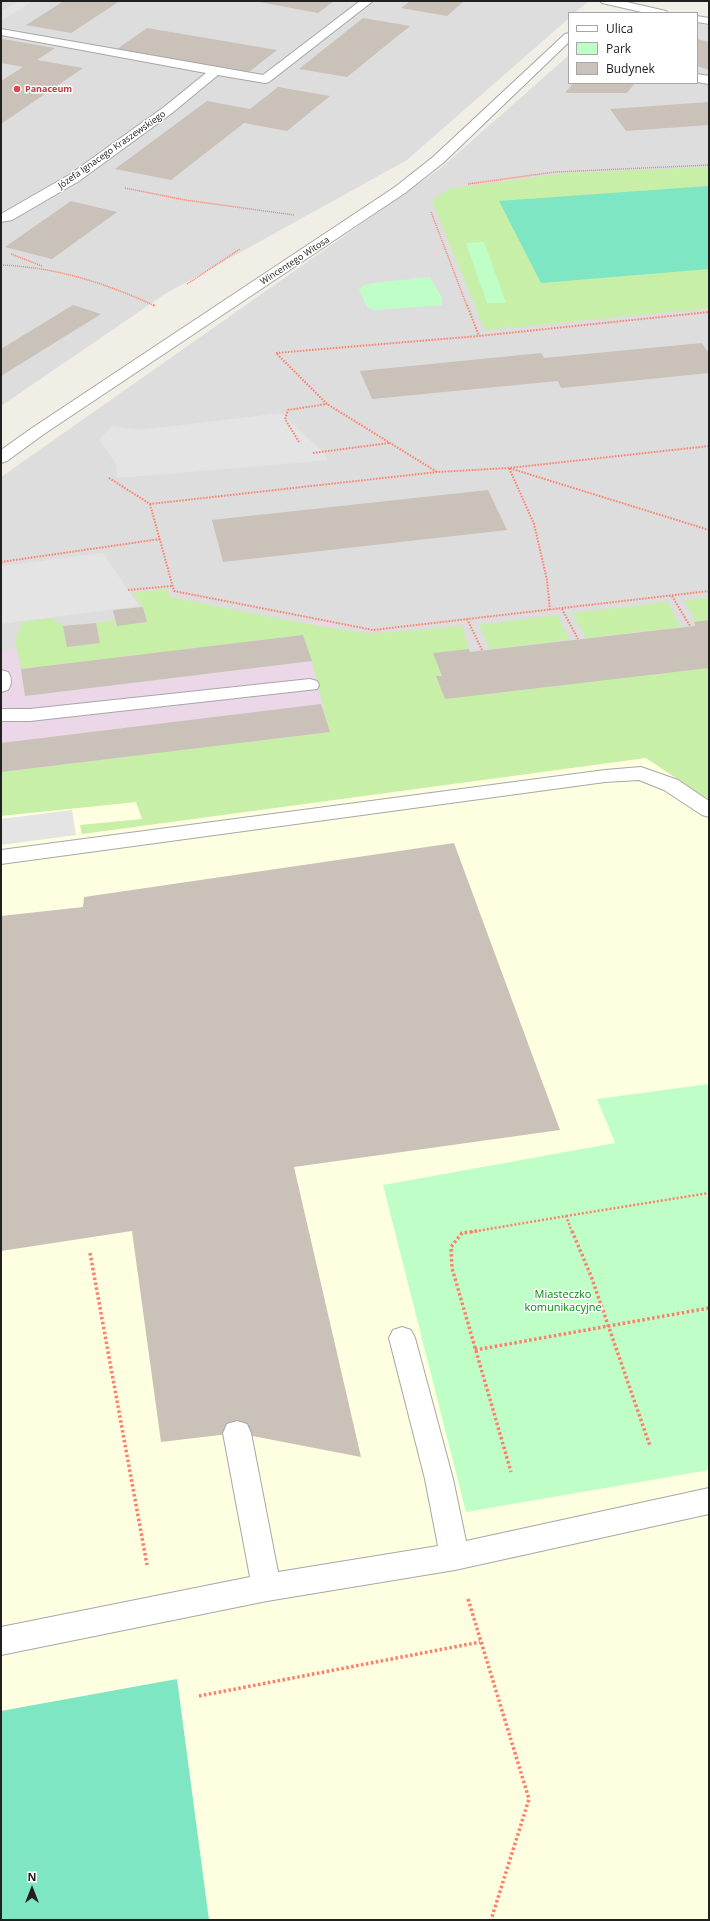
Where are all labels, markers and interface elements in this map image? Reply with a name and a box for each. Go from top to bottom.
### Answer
legend [568,12,698,84]
text: Ulica [606,20,633,37]
text: Park [606,40,631,57]
text: Budynek [606,60,655,77]
marker: Panaceum [12,84,22,94]
place label: Panaceum [25,84,72,94]
street label: Józefa Ignacego Kraszewskiego [56,109,168,191]
street label: Wincentego Witosa [258,235,332,287]
park label: Miasteczko komunikacyjne [524,1288,602,1314]
north arrow [12,1869,52,1909]
text: N [28,1869,36,1884]

